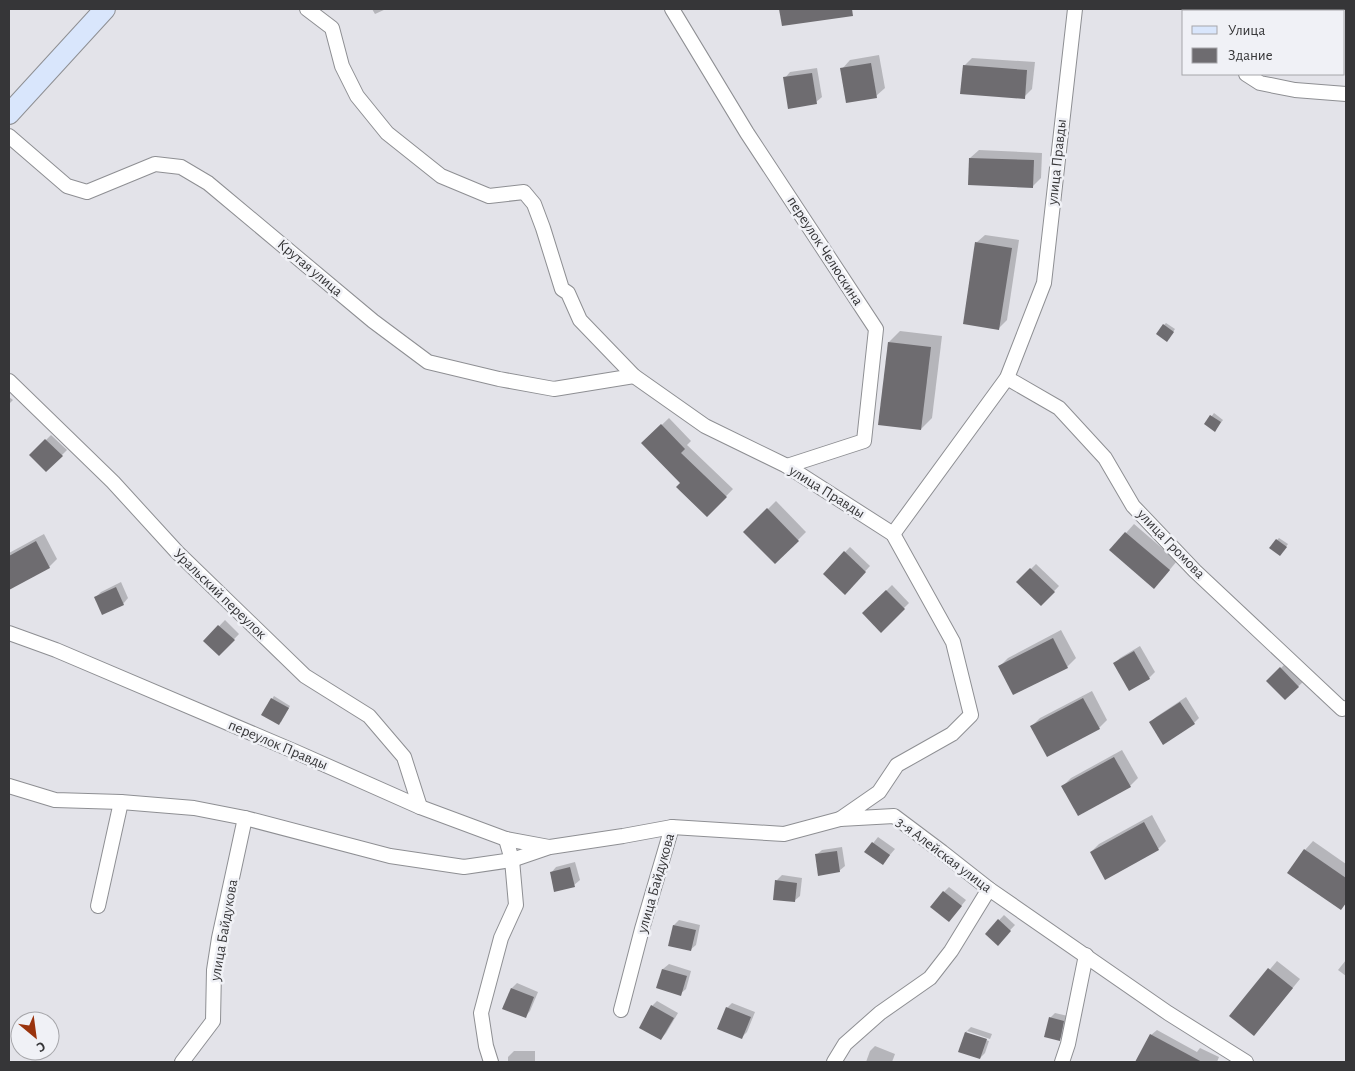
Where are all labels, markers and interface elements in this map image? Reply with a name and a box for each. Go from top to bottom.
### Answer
legend [1182,10,1345,75]
text: Улица [1228,23,1265,38]
text: Здание [1228,48,1273,63]
street label: улица Правды [1045,118,1069,207]
street label: переулок Челюскина [784,194,866,308]
street label: Крутая улица [275,237,345,299]
street label: улица Правды [786,462,867,521]
street label: улица Громова [1134,506,1208,582]
street label: Уральский переулок [171,546,269,642]
street label: переулок Правды [226,717,330,773]
street label: 3-я Алейская улица [894,814,995,896]
street label: улица Байдукова [634,831,677,935]
street label: улица Байдукова [208,878,240,983]
north arrow [10,1011,60,1061]
text: С [34,1038,48,1055]

